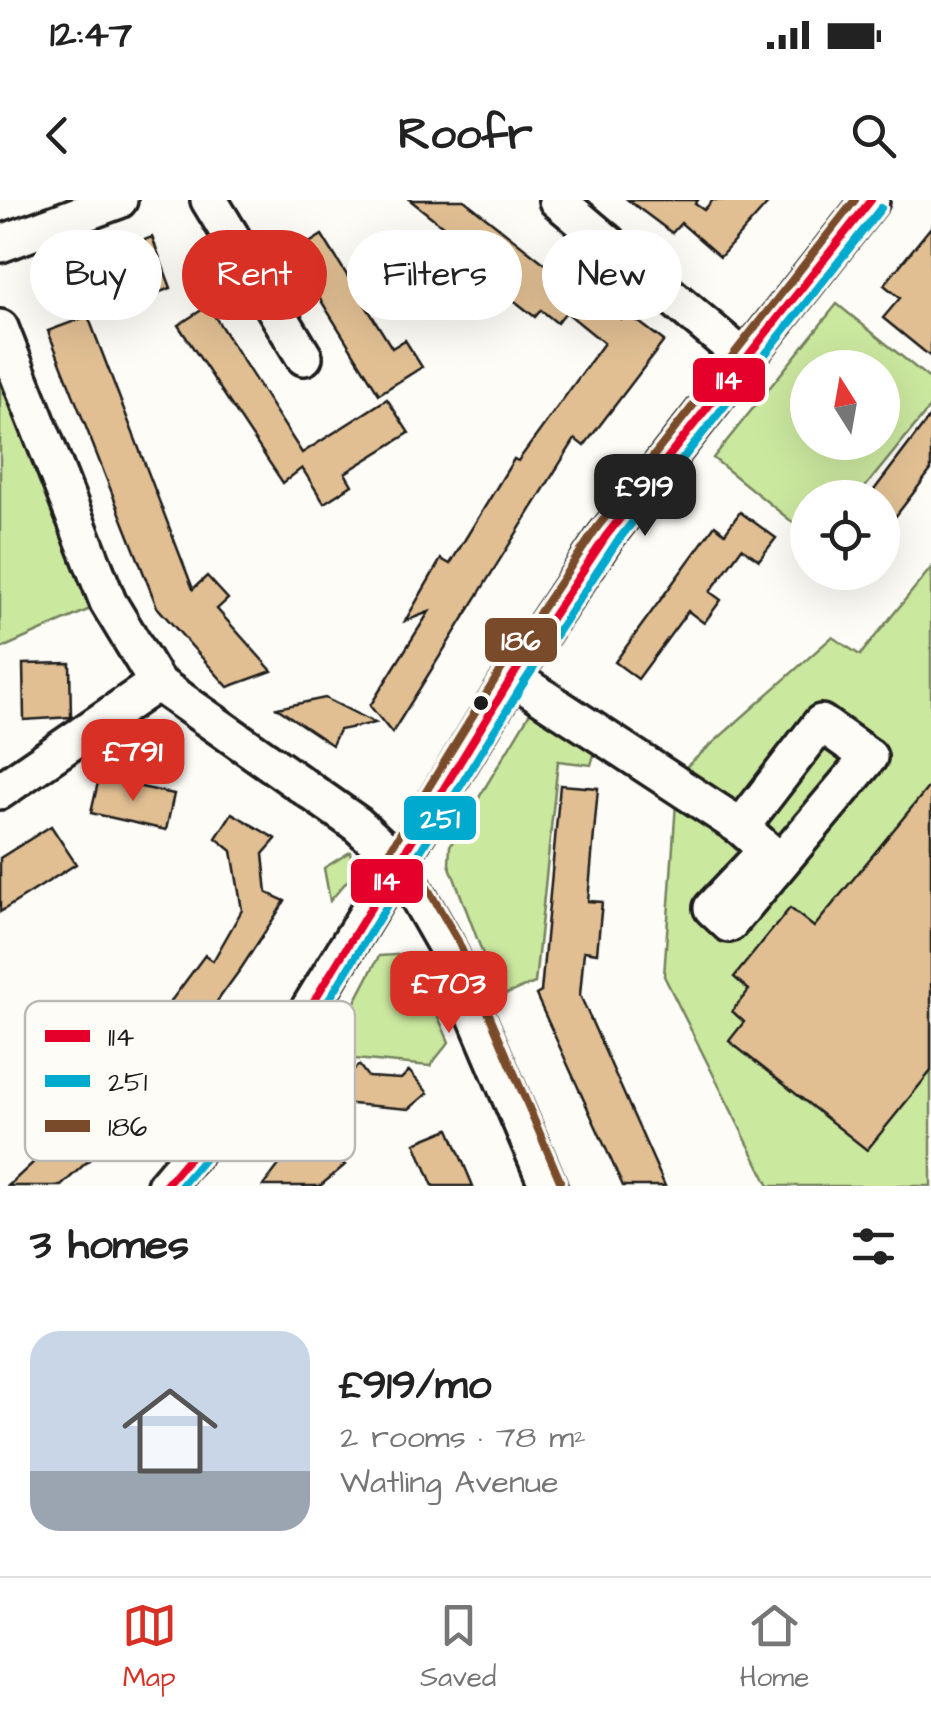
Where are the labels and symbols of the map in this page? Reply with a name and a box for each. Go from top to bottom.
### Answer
north arrow [790,350,900,460]
line badge: 114 [691,356,767,404]
text: 114 [716,361,743,400]
pin: £919 [586,454,704,539]
line badge: 186 [483,616,559,664]
text: 186 [501,622,541,661]
unlabelled marker [471,693,491,713]
pin: £791 [74,719,192,804]
line badge: 251 [402,794,478,842]
text: 251 [419,800,460,839]
line badge: 114 [349,857,425,905]
text: 114 [374,862,401,901]
pin: £703 [390,951,508,1036]
legend [25,1001,355,1161]
text: 114 [108,1018,134,1057]
text: 251 [108,1063,148,1102]
text: 186 [108,1108,147,1147]

